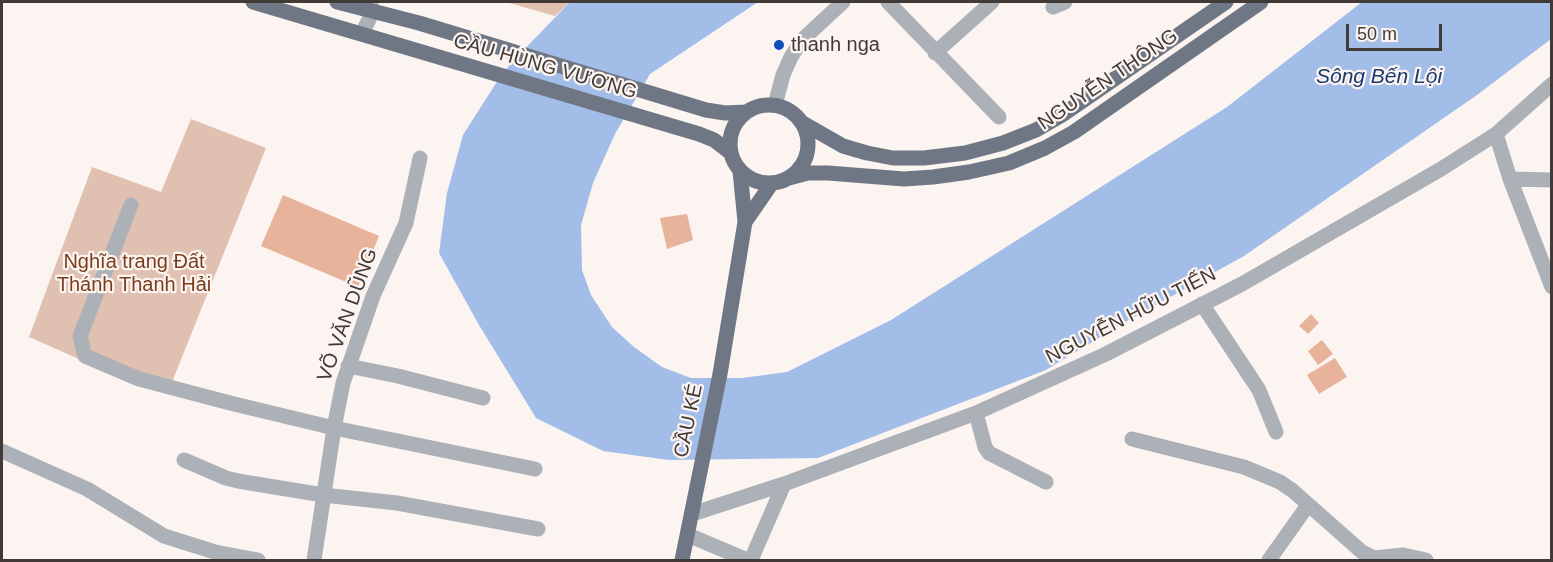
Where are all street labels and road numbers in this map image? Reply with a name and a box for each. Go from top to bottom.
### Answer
street label: NGUYỄN THÔNG [1034,24,1182,136]
street label: CẦU HÙNG VƯƠNG [450,29,640,105]
street label: VÕ VĂN DŨNG [313,245,383,385]
street label: NGUYỄN HỮU TIẾN [1042,263,1220,369]
street label: CẦU KÉ [670,382,708,460]

